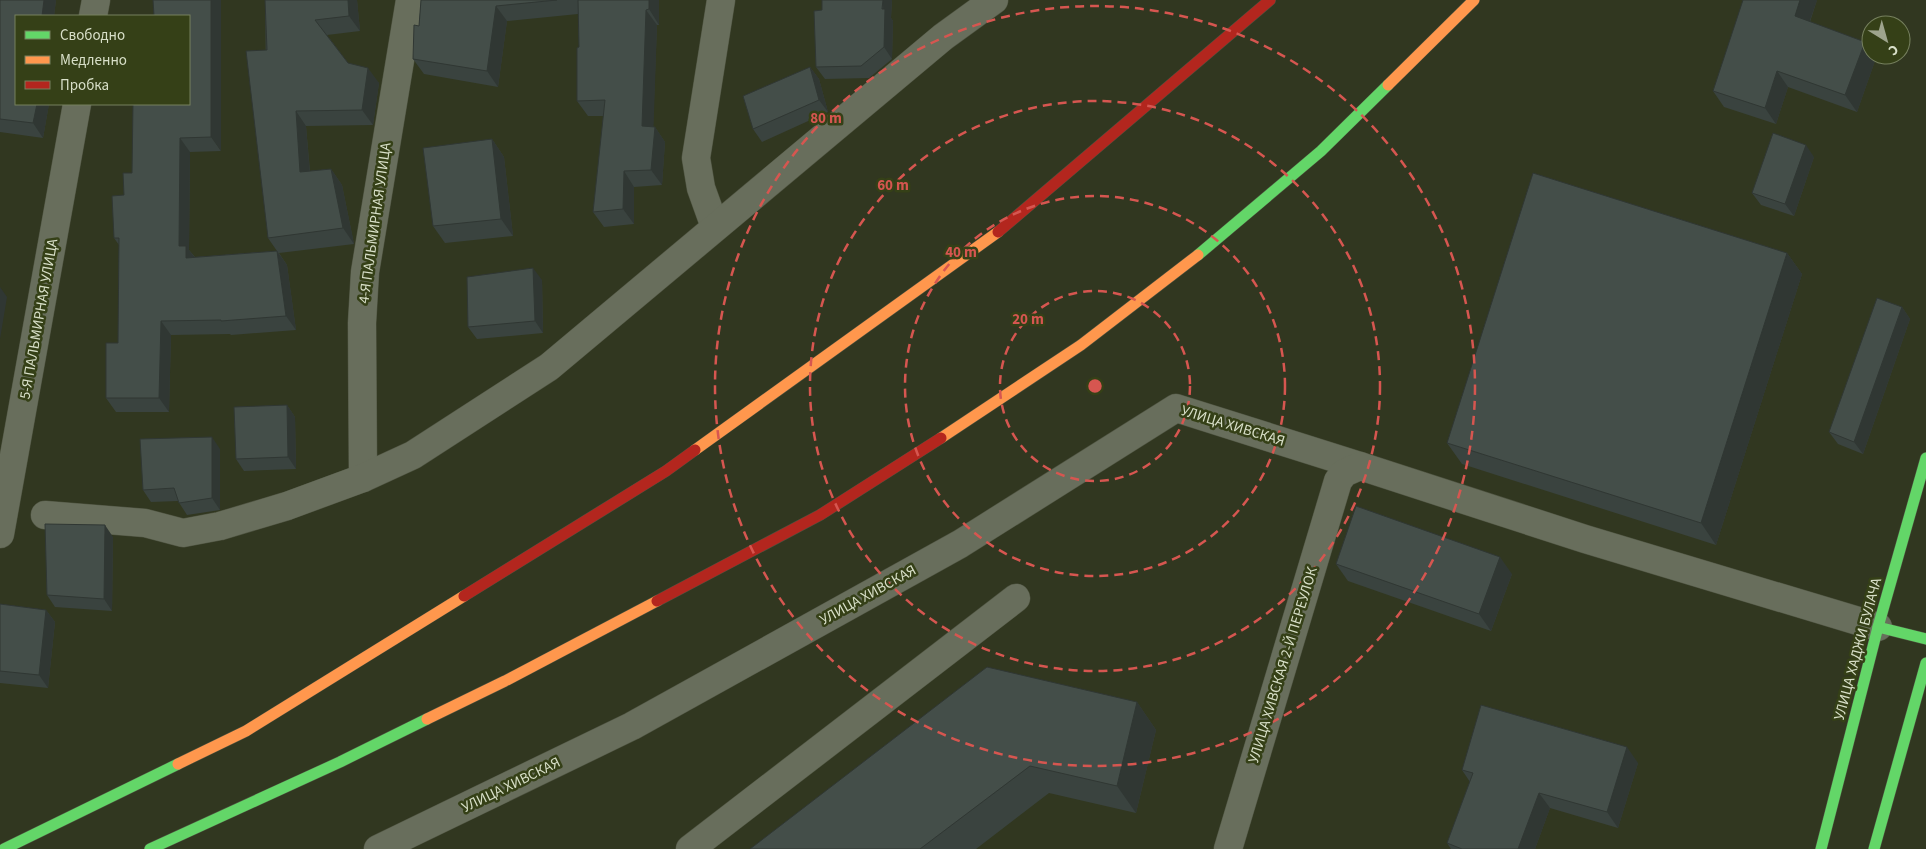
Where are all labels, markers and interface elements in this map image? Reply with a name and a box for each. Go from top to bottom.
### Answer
legend [15,15,190,105]
north arrow [1861,15,1911,65]
text: Свободно [60,25,125,46]
text: С [1884,39,1902,60]
text: Медленно [60,50,127,71]
text: Пробка [60,75,109,96]
text: 80 m [810,108,842,129]
street label: 4-Я ПАЛЬМИРНАЯ УЛИЦА [353,140,397,305]
text: 60 m [877,175,909,196]
street label: 5-Я ПАЛЬМИРНАЯ УЛИЦА [15,236,64,401]
text: 40 m [945,242,977,263]
text: 20 m [1012,309,1044,330]
centre of rings [1086,377,1104,395]
street label: УЛИЦА ХИВСКАЯ [1179,400,1287,452]
street label: УЛИЦА ХИВСКАЯ [816,560,920,630]
street label: УЛИЦА ХИВСКАЯ 2-Й ПЕРЕУЛОК [1243,564,1323,766]
street label: УЛИЦА ХАДЖИ БУЛАЧА [1829,575,1887,723]
street label: УЛИЦА ХИВСКАЯ [458,752,564,818]

